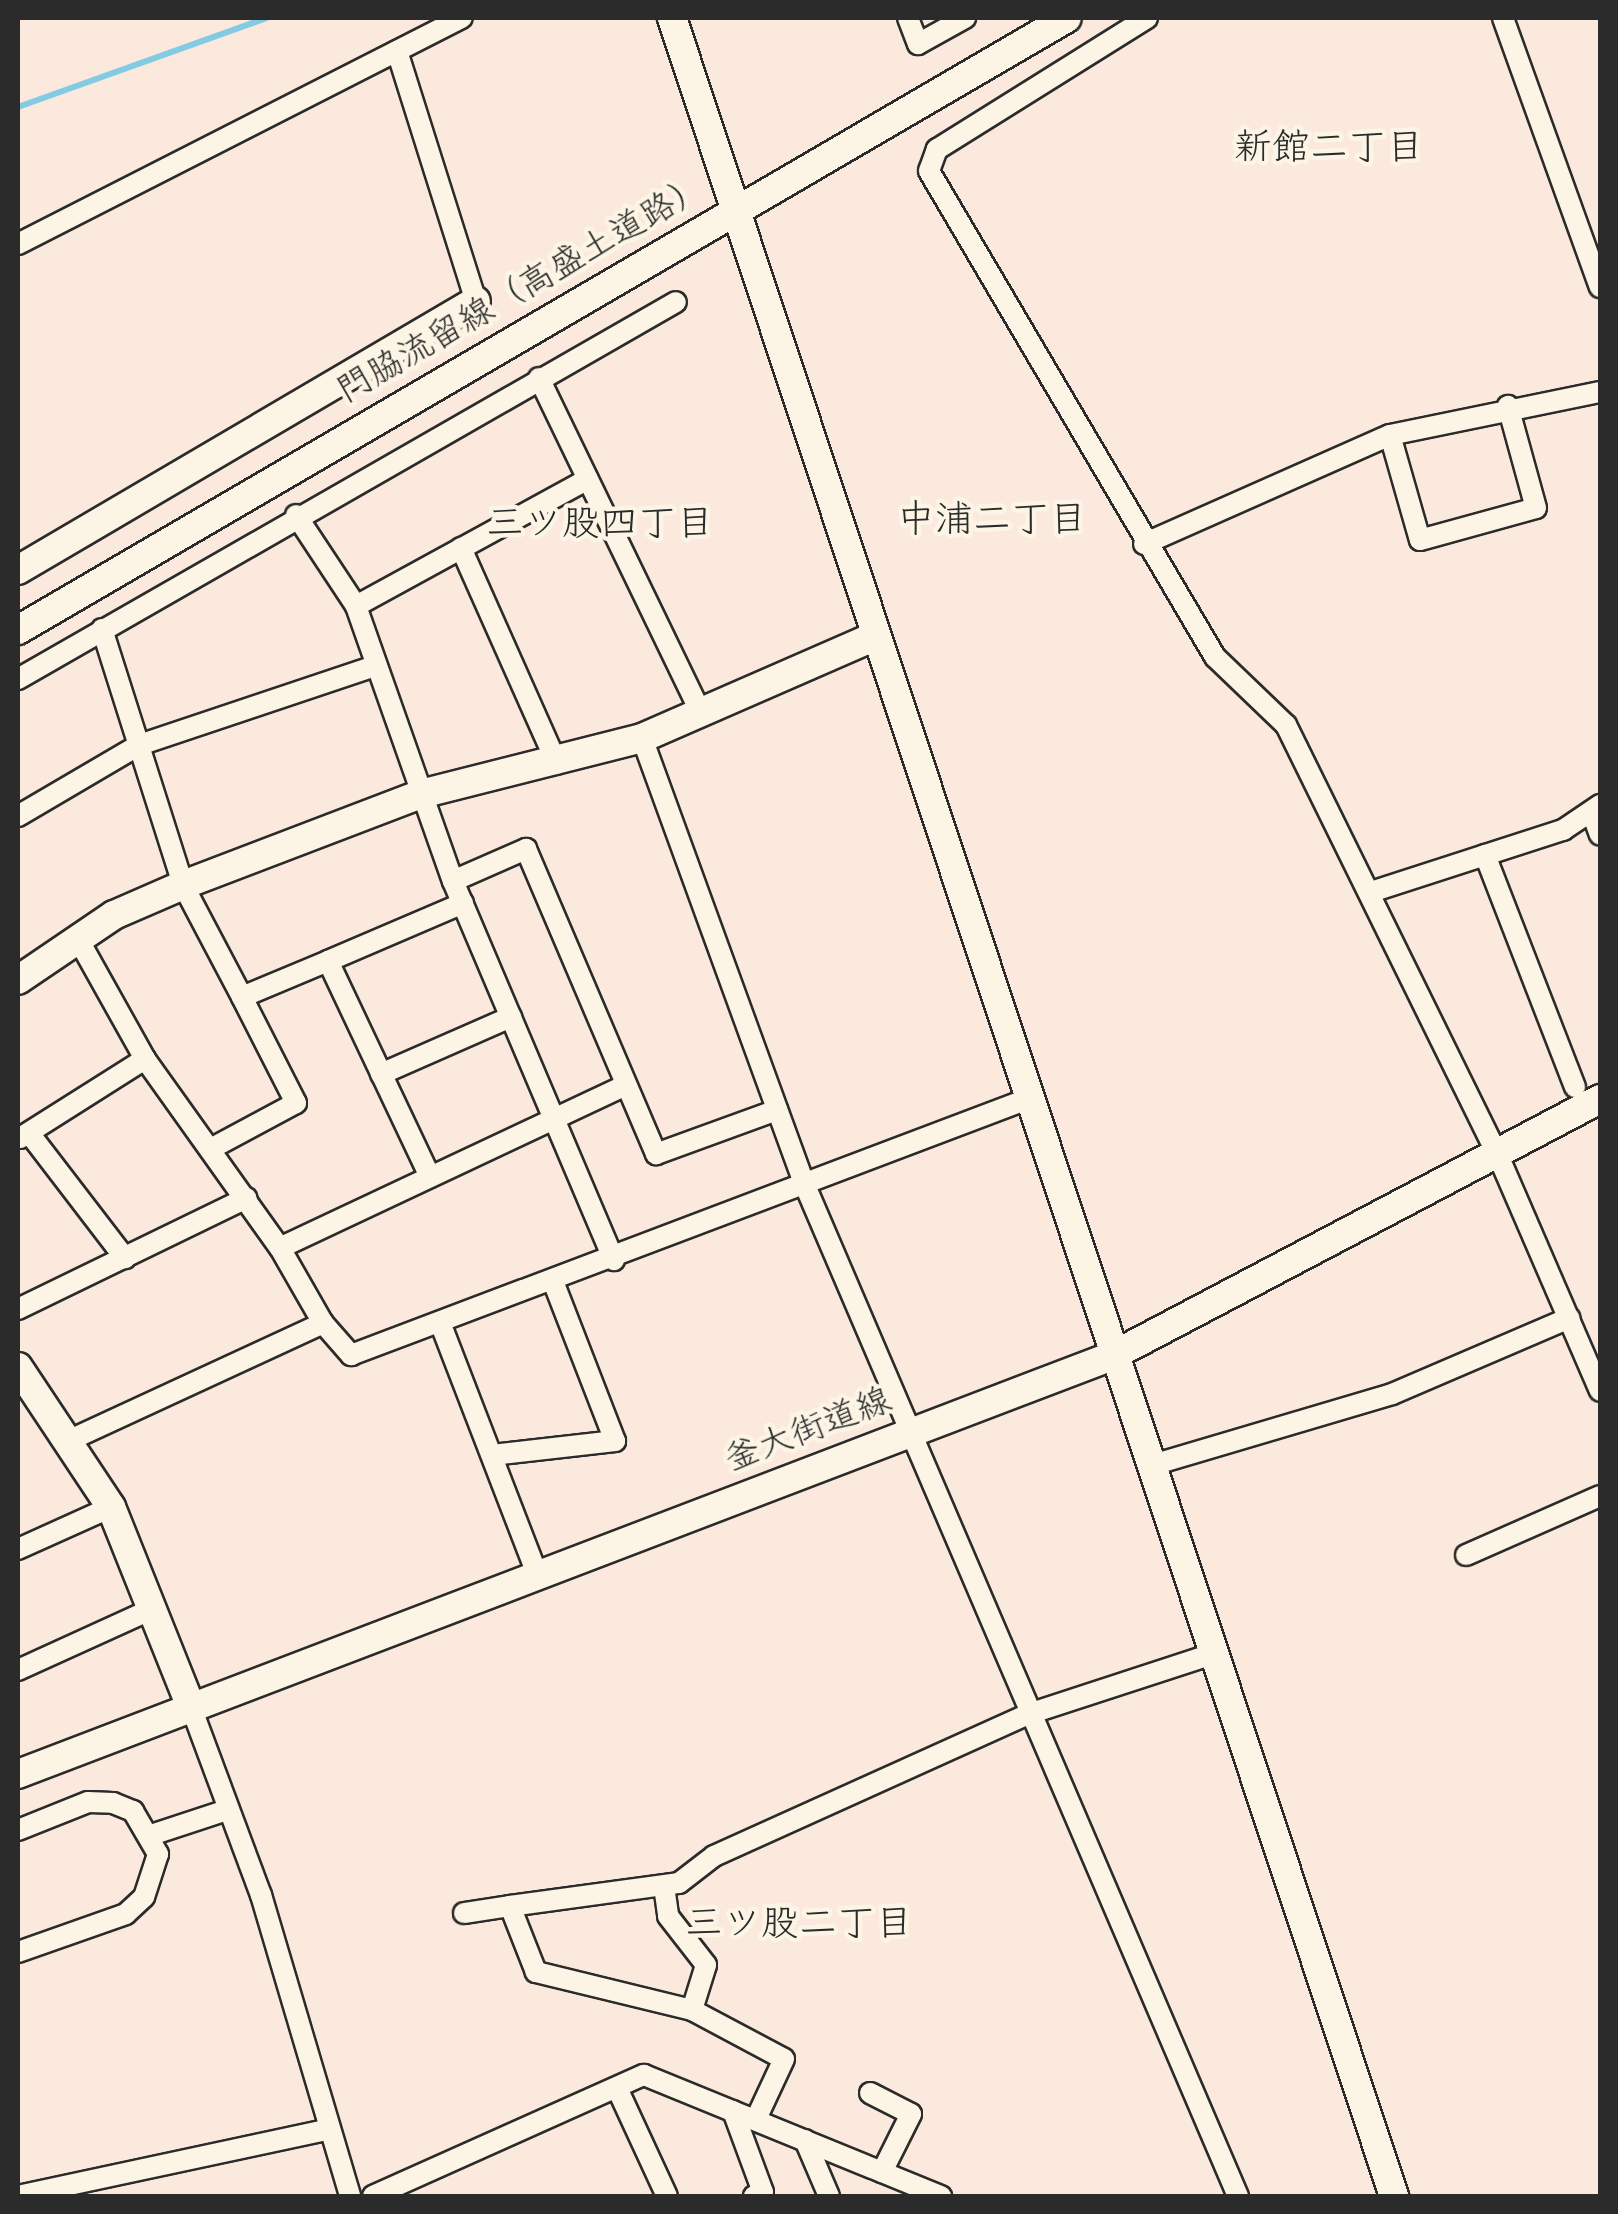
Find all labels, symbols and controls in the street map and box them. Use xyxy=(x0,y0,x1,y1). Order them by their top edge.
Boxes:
district label: 新館二丁目 xyxy=(1234,128,1424,174)
street label: 門脇流留線（高盛土道路） xyxy=(331,168,715,414)
district label: 中浦二丁目 xyxy=(897,500,1087,546)
district label: 三ツ股四丁目 xyxy=(486,504,714,550)
street label: 釜大街道線 xyxy=(720,1381,898,1483)
district label: 三ツ股二丁目 xyxy=(685,1904,913,1950)

